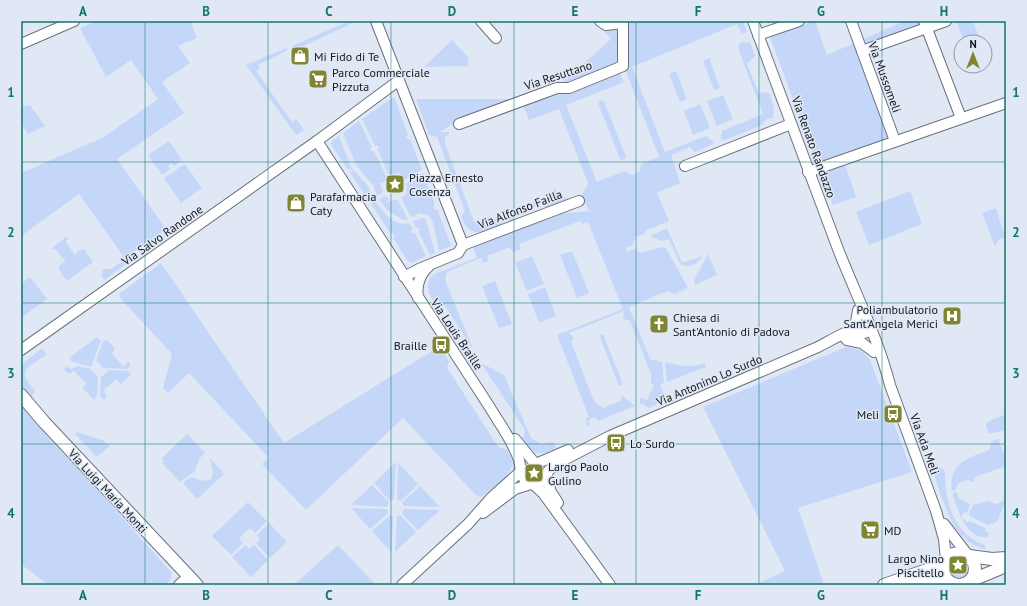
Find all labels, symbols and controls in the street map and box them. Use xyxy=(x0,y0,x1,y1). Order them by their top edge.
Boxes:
text: A xyxy=(79,3,87,20)
text: B xyxy=(202,3,210,20)
text: C xyxy=(325,3,333,20)
text: D xyxy=(448,3,456,20)
text: E xyxy=(572,3,579,20)
text: F xyxy=(695,3,702,20)
text: G xyxy=(817,3,825,20)
text: H xyxy=(940,3,948,20)
north arrow xyxy=(953,34,993,74)
text: N xyxy=(969,37,977,51)
street label: Via Mussomeli xyxy=(865,39,905,114)
shop icon: Mi Fido di Te xyxy=(289,45,311,67)
place label: Mi Fido di Te xyxy=(314,49,379,64)
street label: Via Resuttano xyxy=(521,57,594,93)
place label: Parco Commerciale Pizzuta xyxy=(332,65,430,94)
supermarket icon: Parco Commerciale Pizzuta xyxy=(307,68,329,90)
text: 1 xyxy=(7,84,15,101)
text: 1 xyxy=(1012,84,1020,101)
street label: Via Renato Randazzo xyxy=(788,93,839,200)
place label: Piazza Ernesto Cosenza xyxy=(409,170,483,199)
place icon: Piazza Ernesto Cosenza xyxy=(384,173,406,195)
street label: Via Alfonso Failla xyxy=(475,186,564,232)
place label: Parafarmacia Caty xyxy=(310,189,376,218)
shop icon: Parafarmacia Caty xyxy=(285,192,307,214)
street label: Via Salvo Randone xyxy=(118,201,205,269)
text: 2 xyxy=(7,224,15,241)
text: 2 xyxy=(1012,224,1020,241)
street label: Via Louis Braille xyxy=(427,295,486,372)
place label: Poliambulatorio Sant'Angela Merici xyxy=(844,302,938,331)
hospital icon: Poliambulatorio Sant'Angela Merici xyxy=(941,305,963,327)
place label: Chiesa di Sant'Antonio di Padova xyxy=(673,310,790,339)
church icon: Chiesa di Sant'Antonio di Padova xyxy=(648,313,670,335)
bus stop icon: Braille xyxy=(430,334,452,356)
place label: Braille xyxy=(394,338,427,353)
street label: Via Antonino Lo Surdo xyxy=(653,351,764,410)
text: 3 xyxy=(7,365,15,382)
text: 3 xyxy=(1012,365,1020,382)
bus stop icon: Meli xyxy=(882,403,904,425)
place label: Meli xyxy=(857,407,879,422)
street label: Via Ada Meli xyxy=(907,411,943,477)
bus stop icon: Lo Surdo xyxy=(605,432,627,454)
place label: Lo Surdo xyxy=(630,436,675,451)
street label: Via Luigi Maria Monti xyxy=(65,445,151,536)
place label: Largo Paolo Gulino xyxy=(548,459,609,488)
place icon: Largo Paolo Gulino xyxy=(523,462,545,484)
text: 4 xyxy=(7,505,15,522)
text: 4 xyxy=(1012,505,1020,522)
supermarket icon: MD xyxy=(859,519,881,541)
place label: MD xyxy=(884,523,901,538)
place label: Largo Nino Piscitello xyxy=(888,551,944,580)
place icon: Largo Nino Piscitello xyxy=(947,554,969,576)
text: A xyxy=(79,587,87,604)
text: B xyxy=(202,587,210,604)
text: C xyxy=(325,587,333,604)
text: D xyxy=(448,587,456,604)
text: E xyxy=(572,587,579,604)
text: F xyxy=(695,587,702,604)
text: G xyxy=(817,587,825,604)
text: H xyxy=(940,587,948,604)

